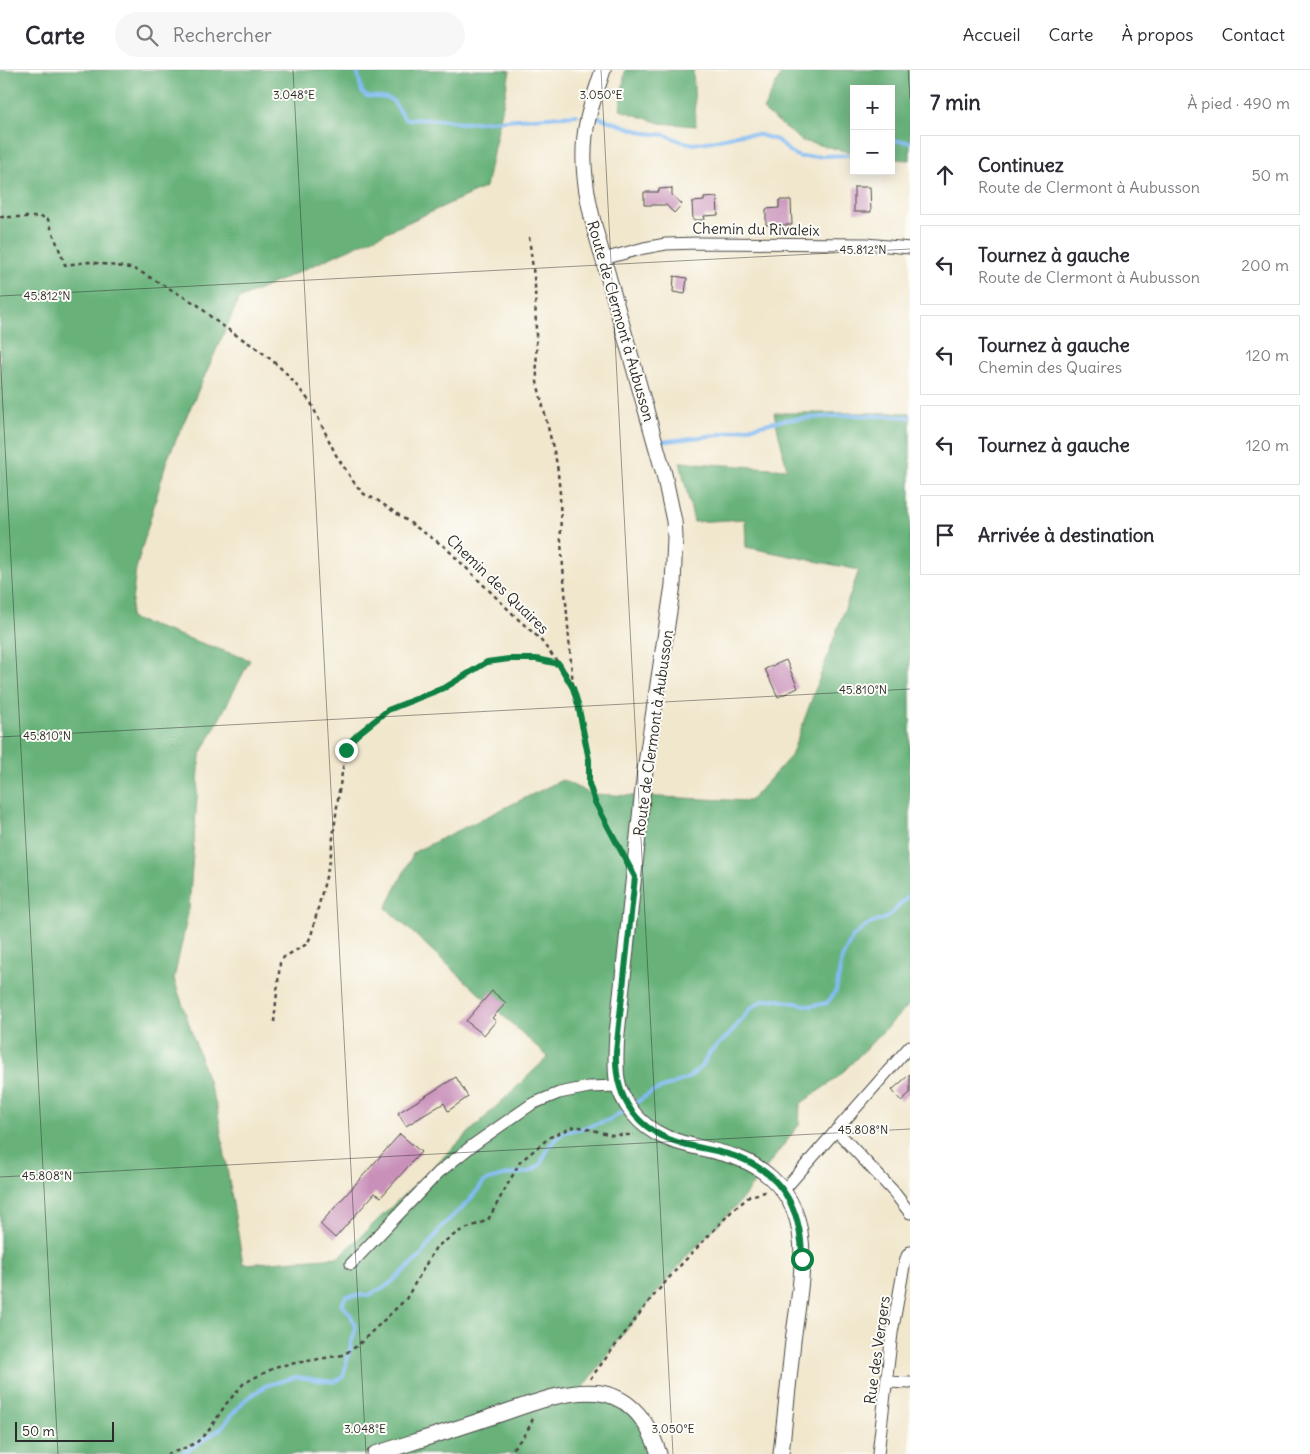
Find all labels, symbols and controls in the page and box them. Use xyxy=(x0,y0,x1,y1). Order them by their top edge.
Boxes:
search box xyxy=(115,12,465,57)
text: Carte xyxy=(25,20,85,50)
icon: search xyxy=(133,21,161,49)
text: Rechercher xyxy=(173,23,272,47)
text: Accueil xyxy=(963,23,1021,46)
text: Carte xyxy=(1049,23,1094,46)
text: À propos xyxy=(1122,23,1193,46)
text: Contact xyxy=(1221,23,1285,46)
map controls xyxy=(850,85,895,175)
button: + xyxy=(850,85,895,130)
text: 3.048°E xyxy=(273,87,315,102)
text: 3.050°E xyxy=(579,87,623,102)
text: 7 min xyxy=(930,89,981,116)
text: À pied · 490 m xyxy=(1187,93,1290,113)
button: − xyxy=(850,130,895,175)
text: Continuez xyxy=(978,153,1064,177)
icon: ahead xyxy=(931,161,959,189)
text: 50 m xyxy=(1251,165,1289,185)
text: Route de Clermont à Aubusson xyxy=(978,177,1200,197)
street label: Route de Clermont à Aubusson xyxy=(583,218,659,424)
street label: Chemin du Rivaleix xyxy=(692,218,820,240)
text: 45.812°N xyxy=(840,242,886,257)
text: Tournez à gauche xyxy=(978,243,1130,267)
icon: left xyxy=(931,251,959,279)
text: 200 m xyxy=(1241,255,1289,275)
text: Route de Clermont à Aubusson xyxy=(978,267,1200,287)
text: 45.812°N xyxy=(24,288,70,303)
text: Tournez à gauche xyxy=(978,333,1130,357)
icon: left xyxy=(931,341,959,369)
text: 120 m xyxy=(1246,345,1289,365)
text: Chemin des Quaires xyxy=(978,357,1122,377)
icon: left xyxy=(931,431,959,459)
text: Tournez à gauche xyxy=(978,433,1130,457)
text: 120 m xyxy=(1246,435,1289,455)
icon: arrive xyxy=(931,521,959,549)
text: Arrivée à destination xyxy=(978,523,1154,547)
street label: Chemin des Quaires xyxy=(443,530,553,638)
street label: Route de Clermont à Aubusson xyxy=(629,628,677,837)
text: 45.810°N xyxy=(839,682,887,697)
text: 45.810°N xyxy=(23,728,71,743)
route end xyxy=(335,739,358,762)
text: 45.808°N xyxy=(838,1122,888,1137)
text: 45.808°N xyxy=(22,1168,72,1183)
route start xyxy=(791,1248,814,1271)
street label: Rue des Vergers xyxy=(860,1294,894,1405)
scale bar xyxy=(15,1419,114,1442)
text: 3.048°E xyxy=(344,1421,386,1436)
text: 3.050°E xyxy=(651,1421,695,1436)
text: 50 m xyxy=(22,1422,55,1440)

